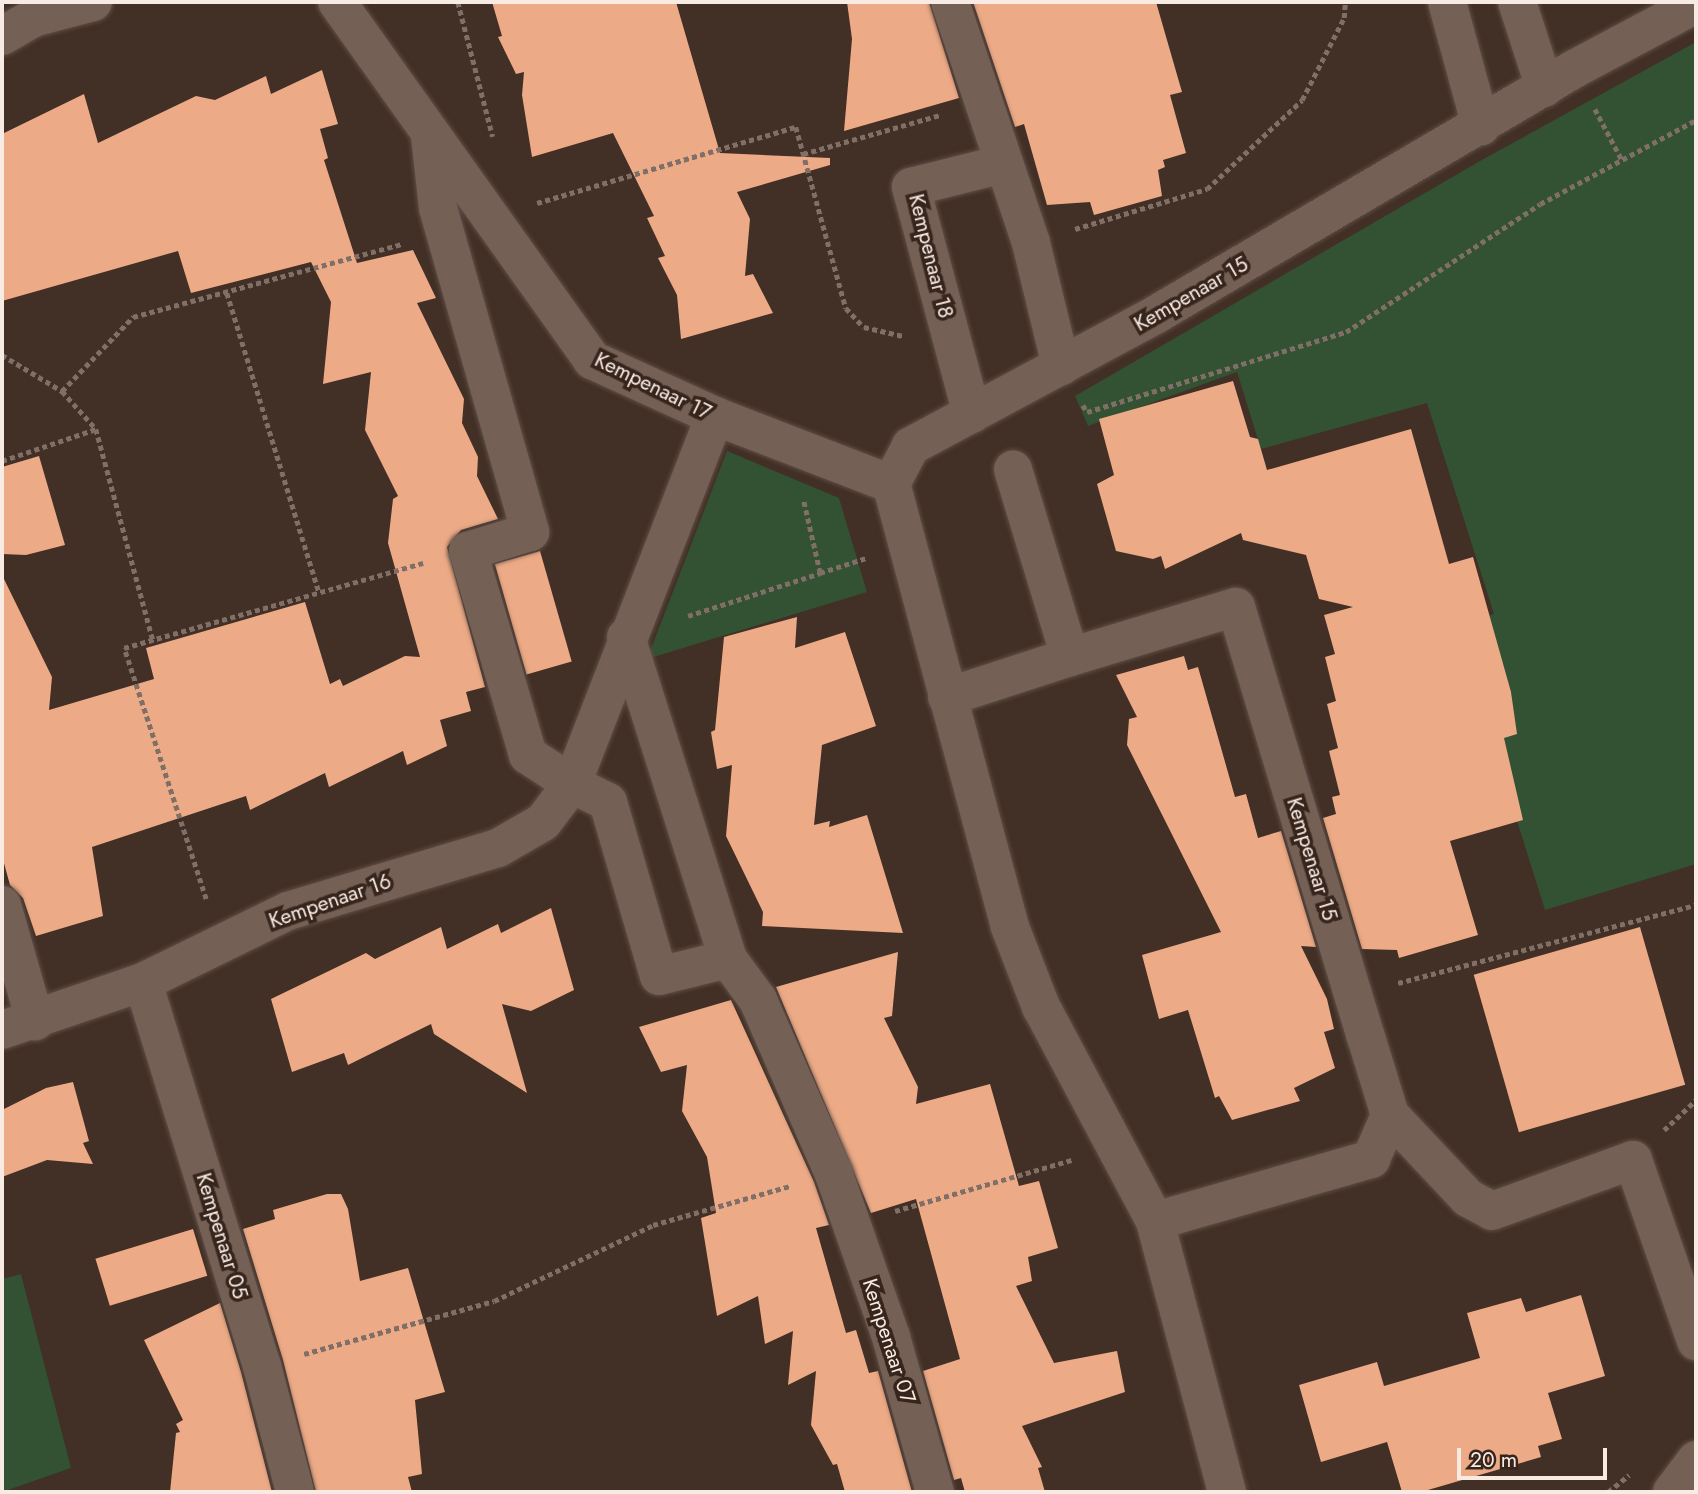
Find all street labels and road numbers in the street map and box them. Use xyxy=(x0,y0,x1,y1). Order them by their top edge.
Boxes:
street label: Kempenaar 18 xyxy=(903,191,959,321)
street label: Kempenaar 15 xyxy=(1130,251,1252,337)
street label: Kempenaar 17 xyxy=(591,347,715,425)
street label: Kempenaar 15 xyxy=(1281,794,1343,924)
street label: Kempenaar 16 xyxy=(266,868,394,934)
street label: Kempenaar 05 xyxy=(191,1170,253,1302)
street label: Kempenaar 07 xyxy=(857,1275,921,1407)

